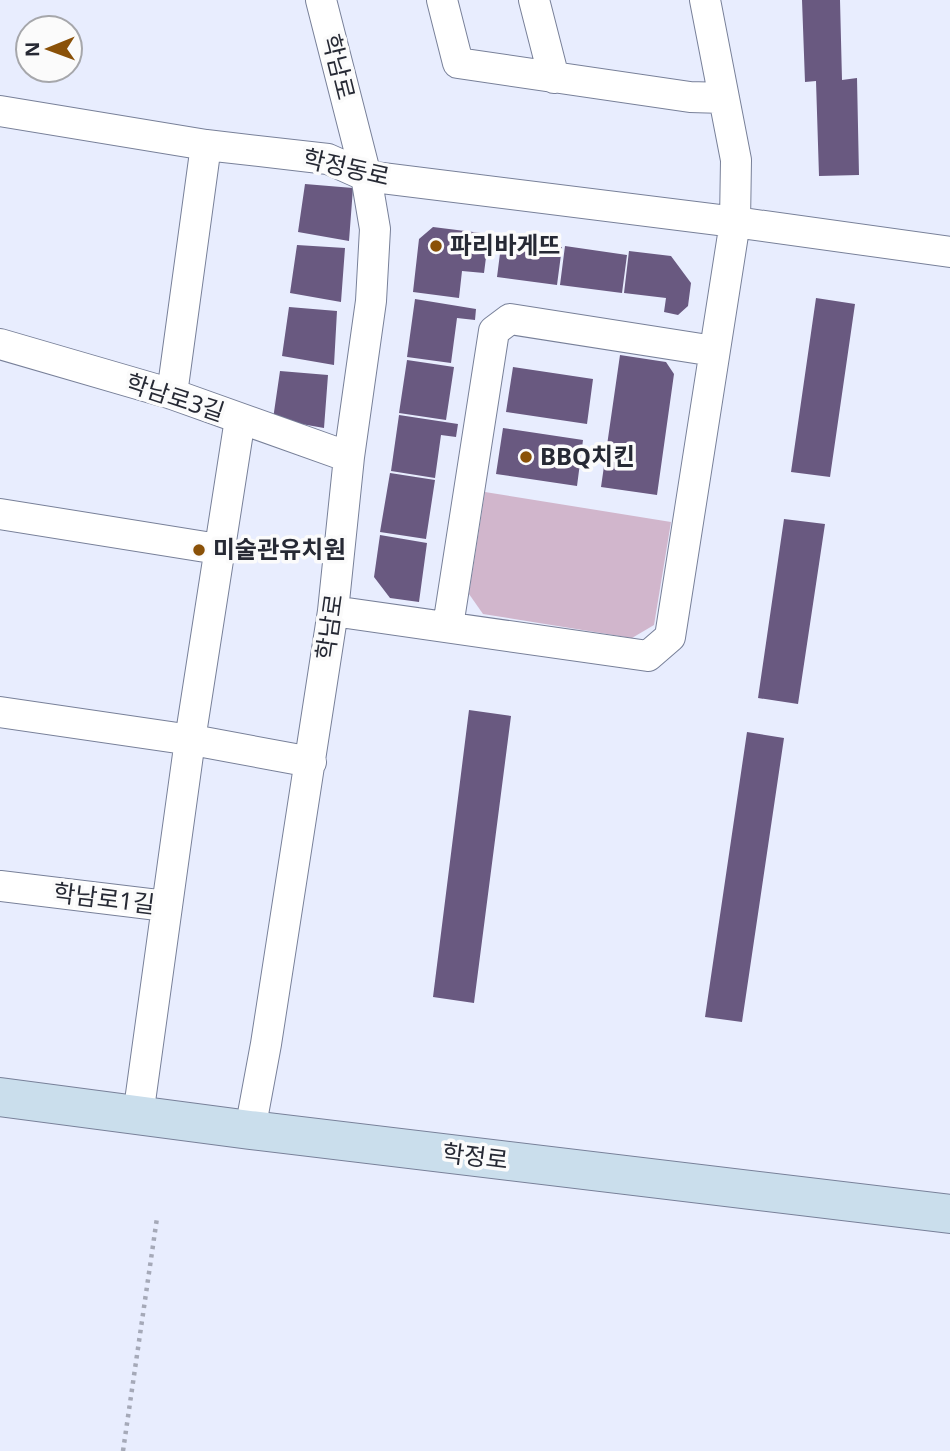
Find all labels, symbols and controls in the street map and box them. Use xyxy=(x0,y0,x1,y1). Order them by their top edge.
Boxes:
north arrow xyxy=(14,14,84,84)
street label: 학남로 xyxy=(315,31,363,103)
text: N xyxy=(19,41,45,57)
street label: 학정동로 xyxy=(300,141,393,193)
place label: 파리바게뜨 xyxy=(450,228,560,261)
marker: 파리바게뜨 xyxy=(428,238,444,254)
street label: 학남로3길 xyxy=(122,365,229,428)
place label: BBQ치킨 xyxy=(540,439,635,472)
marker: BBQ치킨 xyxy=(518,449,534,465)
place label: 미술관유치원 xyxy=(213,532,345,565)
marker: 미술관유치원 xyxy=(191,542,207,558)
street label: 학남로 xyxy=(308,592,349,662)
street label: 학남로1길 xyxy=(52,875,157,920)
street label: 학정로 xyxy=(440,1135,510,1176)

